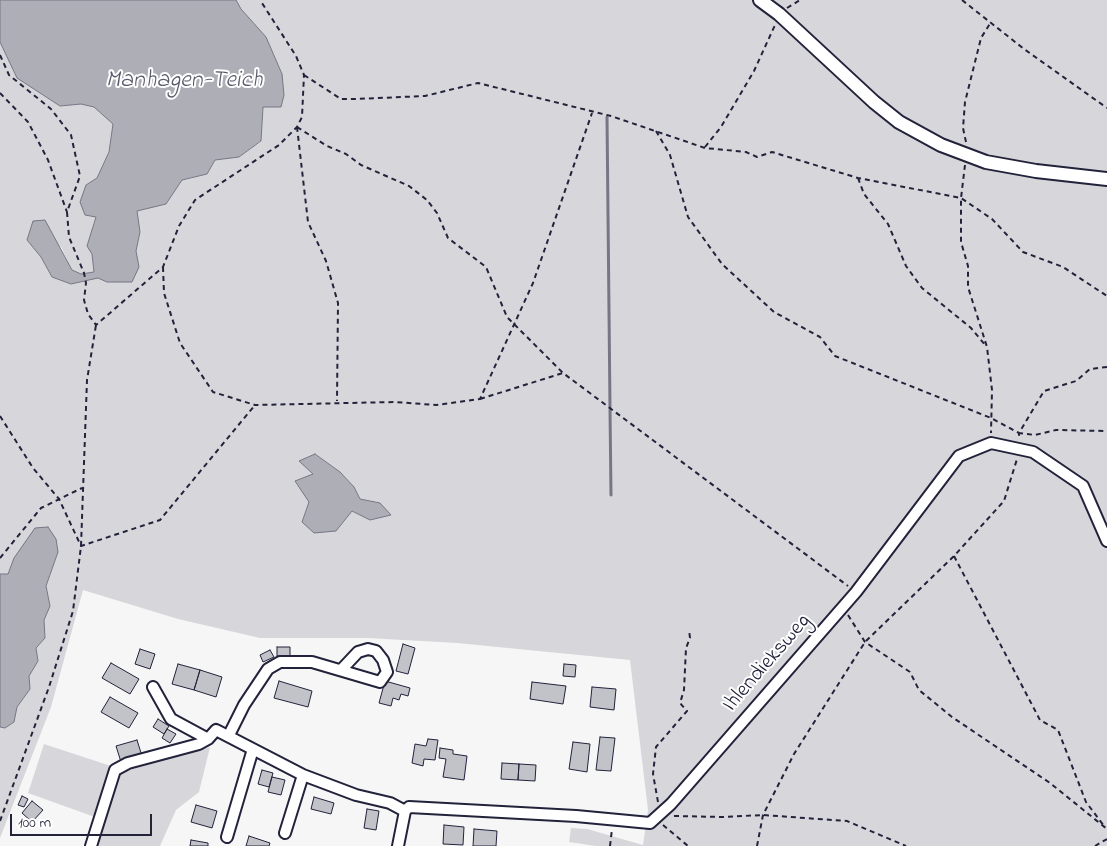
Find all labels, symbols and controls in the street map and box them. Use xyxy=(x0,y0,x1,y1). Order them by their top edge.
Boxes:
water label: Manhagen-Teich xyxy=(106,68,262,96)
street label: Ihlendieksweg xyxy=(718,610,818,718)
scale bar xyxy=(12,804,155,836)
text: 100 m xyxy=(18,812,51,834)

